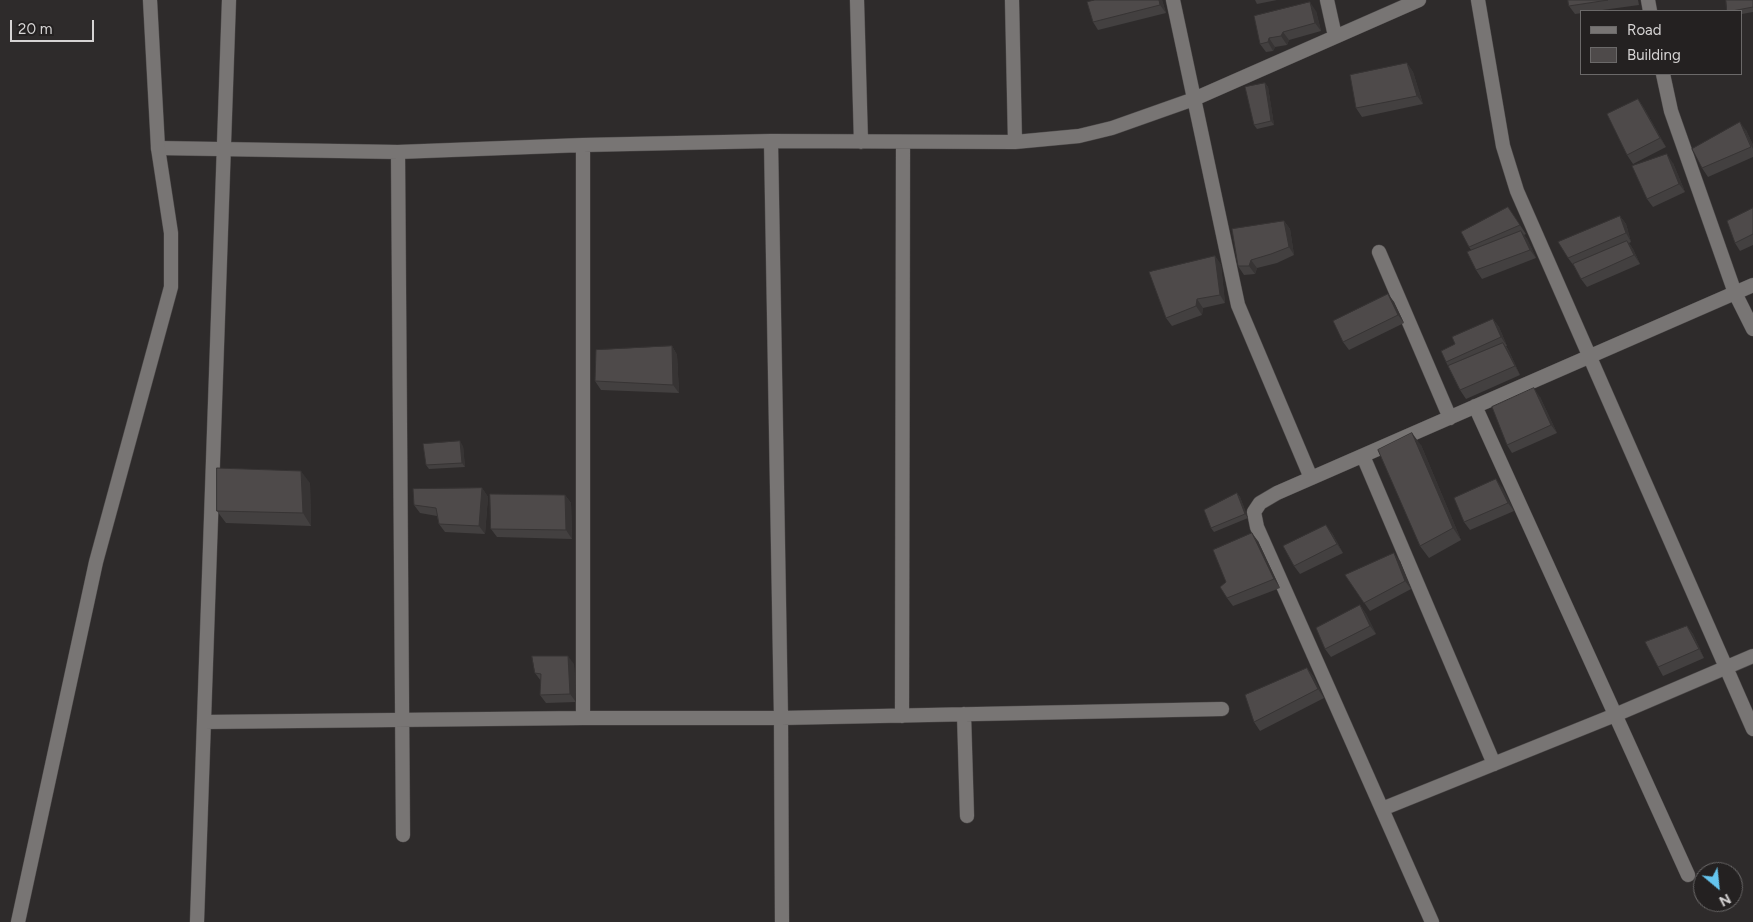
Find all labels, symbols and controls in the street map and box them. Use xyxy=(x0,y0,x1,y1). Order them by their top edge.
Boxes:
scale bar xyxy=(12,10,96,42)
legend xyxy=(1580,10,1743,75)
text: 20 m xyxy=(18,20,52,38)
text: Road xyxy=(1627,21,1662,39)
text: Building xyxy=(1627,46,1681,64)
north arrow xyxy=(1693,862,1743,912)
text: N xyxy=(1716,890,1734,910)

